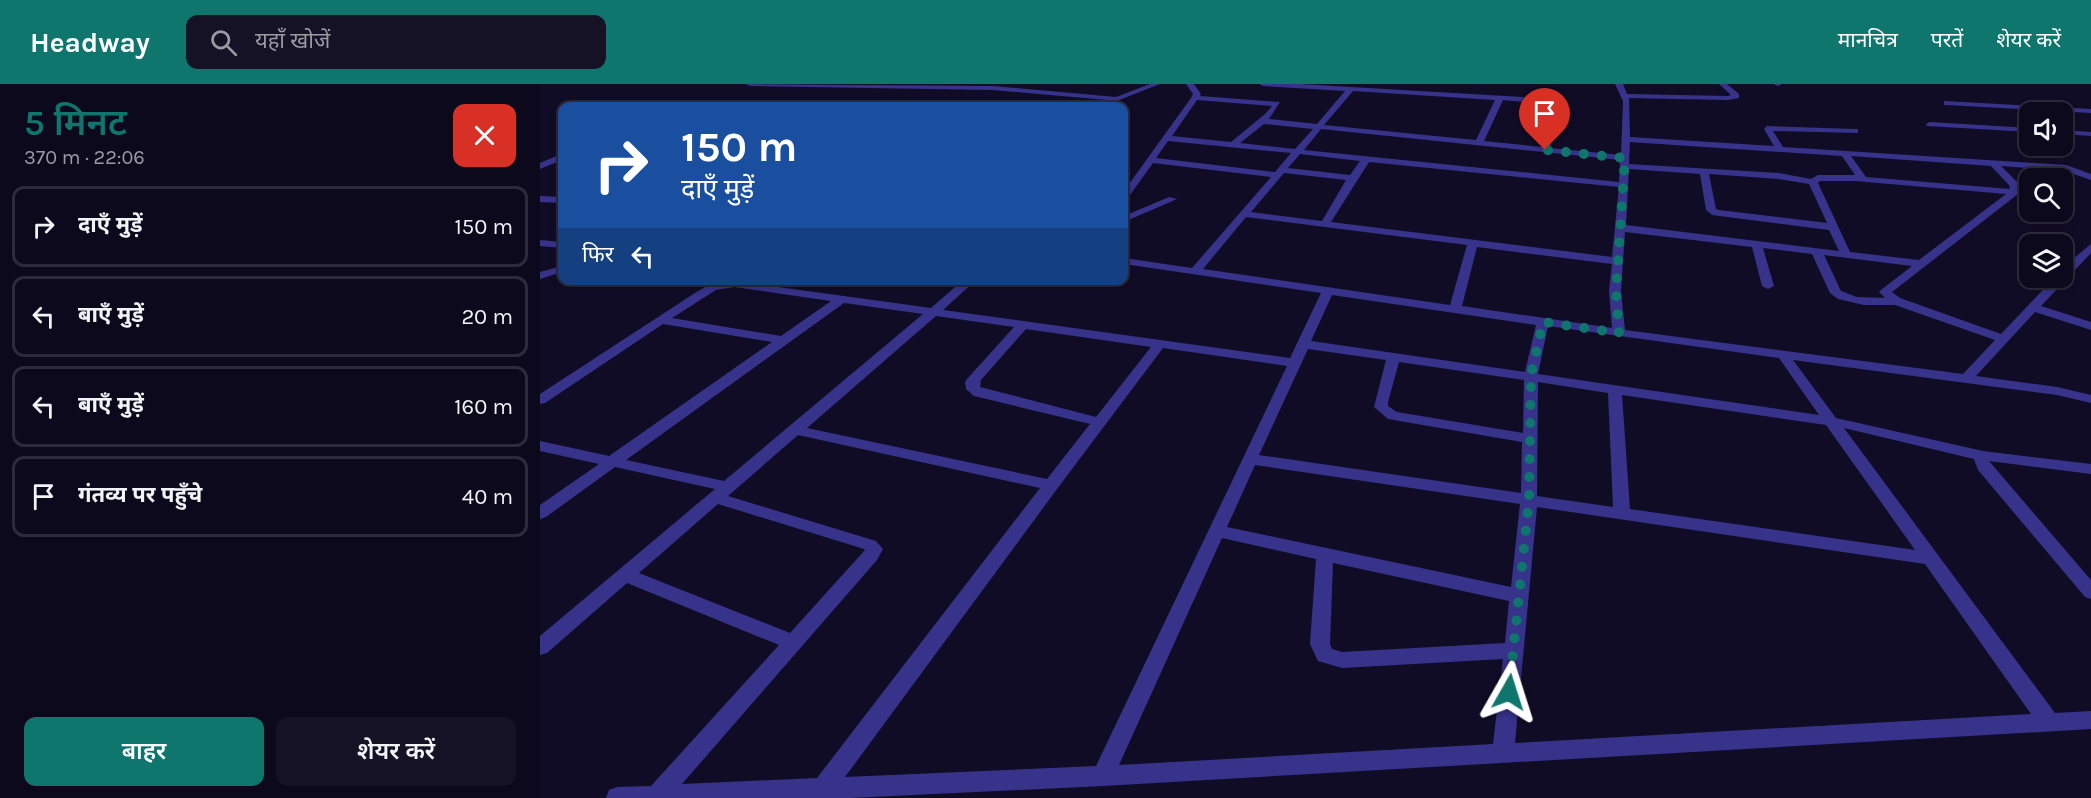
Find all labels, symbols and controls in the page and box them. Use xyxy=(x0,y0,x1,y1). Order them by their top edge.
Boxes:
search box xyxy=(186,15,606,69)
text: Headway xyxy=(30,26,150,59)
icon: search xyxy=(207,26,240,59)
text: यहाँ खोजें xyxy=(255,28,330,54)
text: मानचित्र xyxy=(1838,28,1898,52)
text: परतें xyxy=(1931,28,1963,52)
text: शेयर करें xyxy=(1996,28,2061,52)
pin xyxy=(1519,88,1570,150)
icon: arrive xyxy=(1528,97,1561,130)
text: 5 मिनट xyxy=(24,102,127,144)
map controls xyxy=(2019,102,2073,288)
button: sound xyxy=(2019,102,2073,156)
button: close xyxy=(453,104,516,167)
text: 150 m xyxy=(681,122,797,172)
icon: right xyxy=(582,126,660,204)
text: 370 m · 22:06 xyxy=(24,146,145,169)
button: search xyxy=(2019,168,2073,222)
text: दाएँ मुड़ें xyxy=(681,173,754,205)
icon: right xyxy=(27,210,60,243)
text: दाएँ मुड़ें xyxy=(78,212,143,238)
text: 150 m xyxy=(454,214,513,240)
button: layers xyxy=(2019,234,2073,288)
icon: left xyxy=(626,240,659,273)
text: फिर xyxy=(582,242,614,268)
icon: left xyxy=(27,300,60,333)
text: बाएँ मुड़ें xyxy=(78,302,144,328)
text: 20 m xyxy=(461,304,513,330)
icon: left xyxy=(27,390,60,423)
text: बाएँ मुड़ें xyxy=(78,392,144,418)
text: 160 m xyxy=(454,394,513,420)
icon: arrive xyxy=(27,480,60,513)
text: गंतव्य पर पहुँचे xyxy=(78,482,202,508)
text: 40 m xyxy=(462,484,513,510)
position arrow xyxy=(1477,660,1541,724)
button: बाहर xyxy=(24,717,264,786)
button: शेयर करें xyxy=(276,717,516,786)

